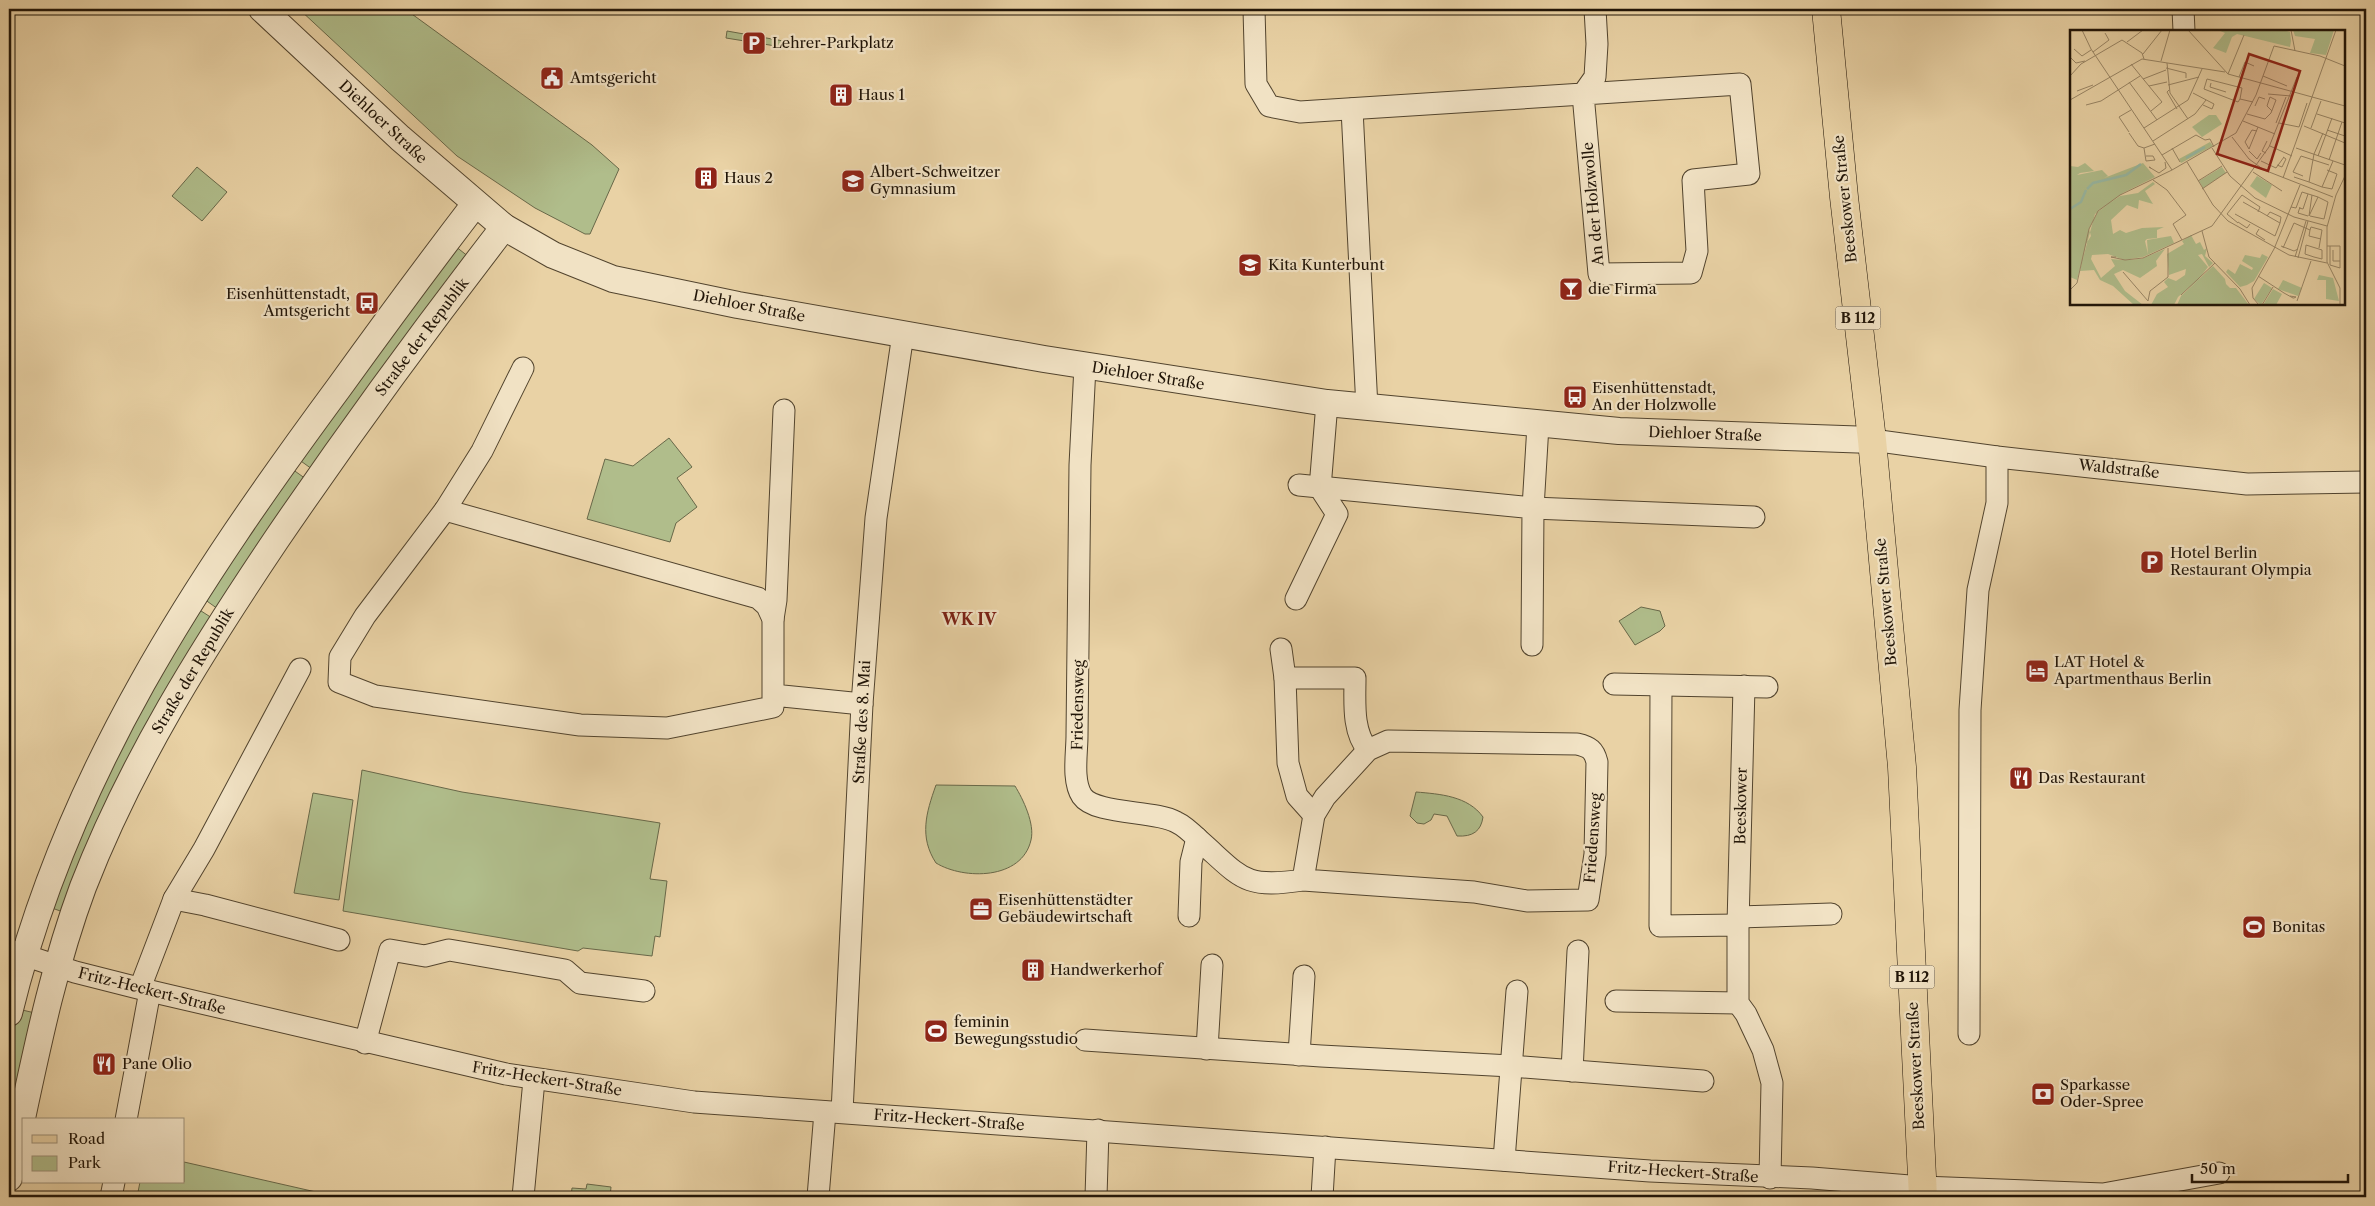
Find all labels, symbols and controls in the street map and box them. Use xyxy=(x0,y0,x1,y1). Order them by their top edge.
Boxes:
parking icon: Lehrer-Parkplatz xyxy=(741,30,767,56)
inset map xyxy=(2070,30,2345,305)
place label: Lehrer-Parkplatz xyxy=(772,33,894,52)
public building icon: Amtsgericht xyxy=(539,65,565,91)
place label: Amtsgericht xyxy=(569,68,657,87)
street label: Diehloer Straße xyxy=(335,76,431,167)
building icon: Haus 1 xyxy=(828,82,854,108)
place label: Haus 1 xyxy=(858,85,905,104)
street label: Beeskower Straße xyxy=(1828,134,1861,264)
street label: An der Holzwolle xyxy=(1578,141,1607,268)
place label: Albert-Schweitzer Gymnasium xyxy=(869,162,1001,198)
building icon: Haus 2 xyxy=(693,165,719,191)
place label: Haus 2 xyxy=(724,168,773,187)
school or university icon: Albert-Schweitzer Gymnasium xyxy=(840,168,866,194)
school or university icon: Kita Kunterbunt xyxy=(1237,252,1263,278)
place label: Kita Kunterbunt xyxy=(1268,255,1385,274)
street label: Straße der Republik xyxy=(371,273,473,400)
bar icon: die Firma xyxy=(1558,276,1584,302)
place label: die Firma xyxy=(1588,279,1657,298)
place label: Eisenhüttenstadt, Amtsgericht xyxy=(226,284,351,320)
street label: Diehloer Straße xyxy=(691,285,807,326)
bus stop icon: Eisenhüttenstadt, Amtsgericht xyxy=(354,290,380,316)
road number: B 112 xyxy=(1836,306,1880,330)
street label: Diehloer Straße xyxy=(1090,357,1206,394)
place label: Eisenhüttenstadt, An der Holzwolle xyxy=(1591,378,1716,414)
bus stop icon: Eisenhüttenstadt, An der Holzwolle xyxy=(1562,384,1588,410)
street label: Diehloer Straße xyxy=(1648,422,1762,445)
street label: Waldstraße xyxy=(2077,455,2160,482)
street label: Beeskower Straße xyxy=(1870,537,1901,667)
place label: Hotel Berlin Restaurant Olympia xyxy=(2170,543,2312,579)
parking icon: Hotel Berlin Restaurant Olympia xyxy=(2139,549,2165,575)
street label: Straße der Republik xyxy=(148,603,238,737)
district label: WK IV xyxy=(941,609,997,629)
place label: LAT Hotel & Apartmenthaus Berlin xyxy=(2053,652,2212,688)
hotel icon: LAT Hotel & Apartmenthaus Berlin xyxy=(2024,658,2050,684)
street label: Straße des 8. Mai xyxy=(849,659,874,784)
street label: Friedensweg xyxy=(1067,659,1088,750)
restaurant icon: Das Restaurant xyxy=(2008,765,2034,791)
street label: Beeskower xyxy=(1730,766,1751,845)
place label: Das Restaurant xyxy=(2038,768,2146,787)
street label: Friedensweg xyxy=(1580,792,1605,884)
place label: Eisenhüttenstädter Gebäudewirtschaft xyxy=(998,890,1134,926)
office icon: Eisenhüttenstädter Gebäudewirtschaft xyxy=(968,896,994,922)
sports icon: Bonitas xyxy=(2241,914,2267,940)
place label: Bonitas xyxy=(2272,917,2325,936)
building icon: Handwerkerhof xyxy=(1020,957,1046,983)
place label: Handwerkerhof xyxy=(1050,960,1164,979)
street label: Fritz-Heckert-Straße xyxy=(76,963,228,1018)
road number: B 112 xyxy=(1890,966,1934,989)
street label: Beeskower Straße xyxy=(1903,1001,1928,1131)
place label: feminin Bewegungsstudio xyxy=(954,1012,1078,1048)
sports icon: feminin Bewegungsstudio xyxy=(923,1018,949,1044)
restaurant icon: Pane Olio xyxy=(91,1051,117,1077)
place label: Pane Olio xyxy=(122,1054,192,1073)
street label: Fritz-Heckert-Straße xyxy=(471,1057,623,1100)
place label: Sparkasse Oder-Spree xyxy=(2060,1075,2144,1111)
bank icon: Sparkasse Oder-Spree xyxy=(2030,1081,2056,1107)
street label: Fritz-Heckert-Straße xyxy=(873,1105,1025,1134)
legend xyxy=(22,1118,185,1184)
text: Road xyxy=(68,1129,105,1148)
scale bar xyxy=(2192,1151,2349,1183)
text: Park xyxy=(68,1153,102,1172)
street label: Fritz-Heckert-Straße xyxy=(1607,1157,1759,1186)
text: 50 m xyxy=(2200,1159,2236,1178)

